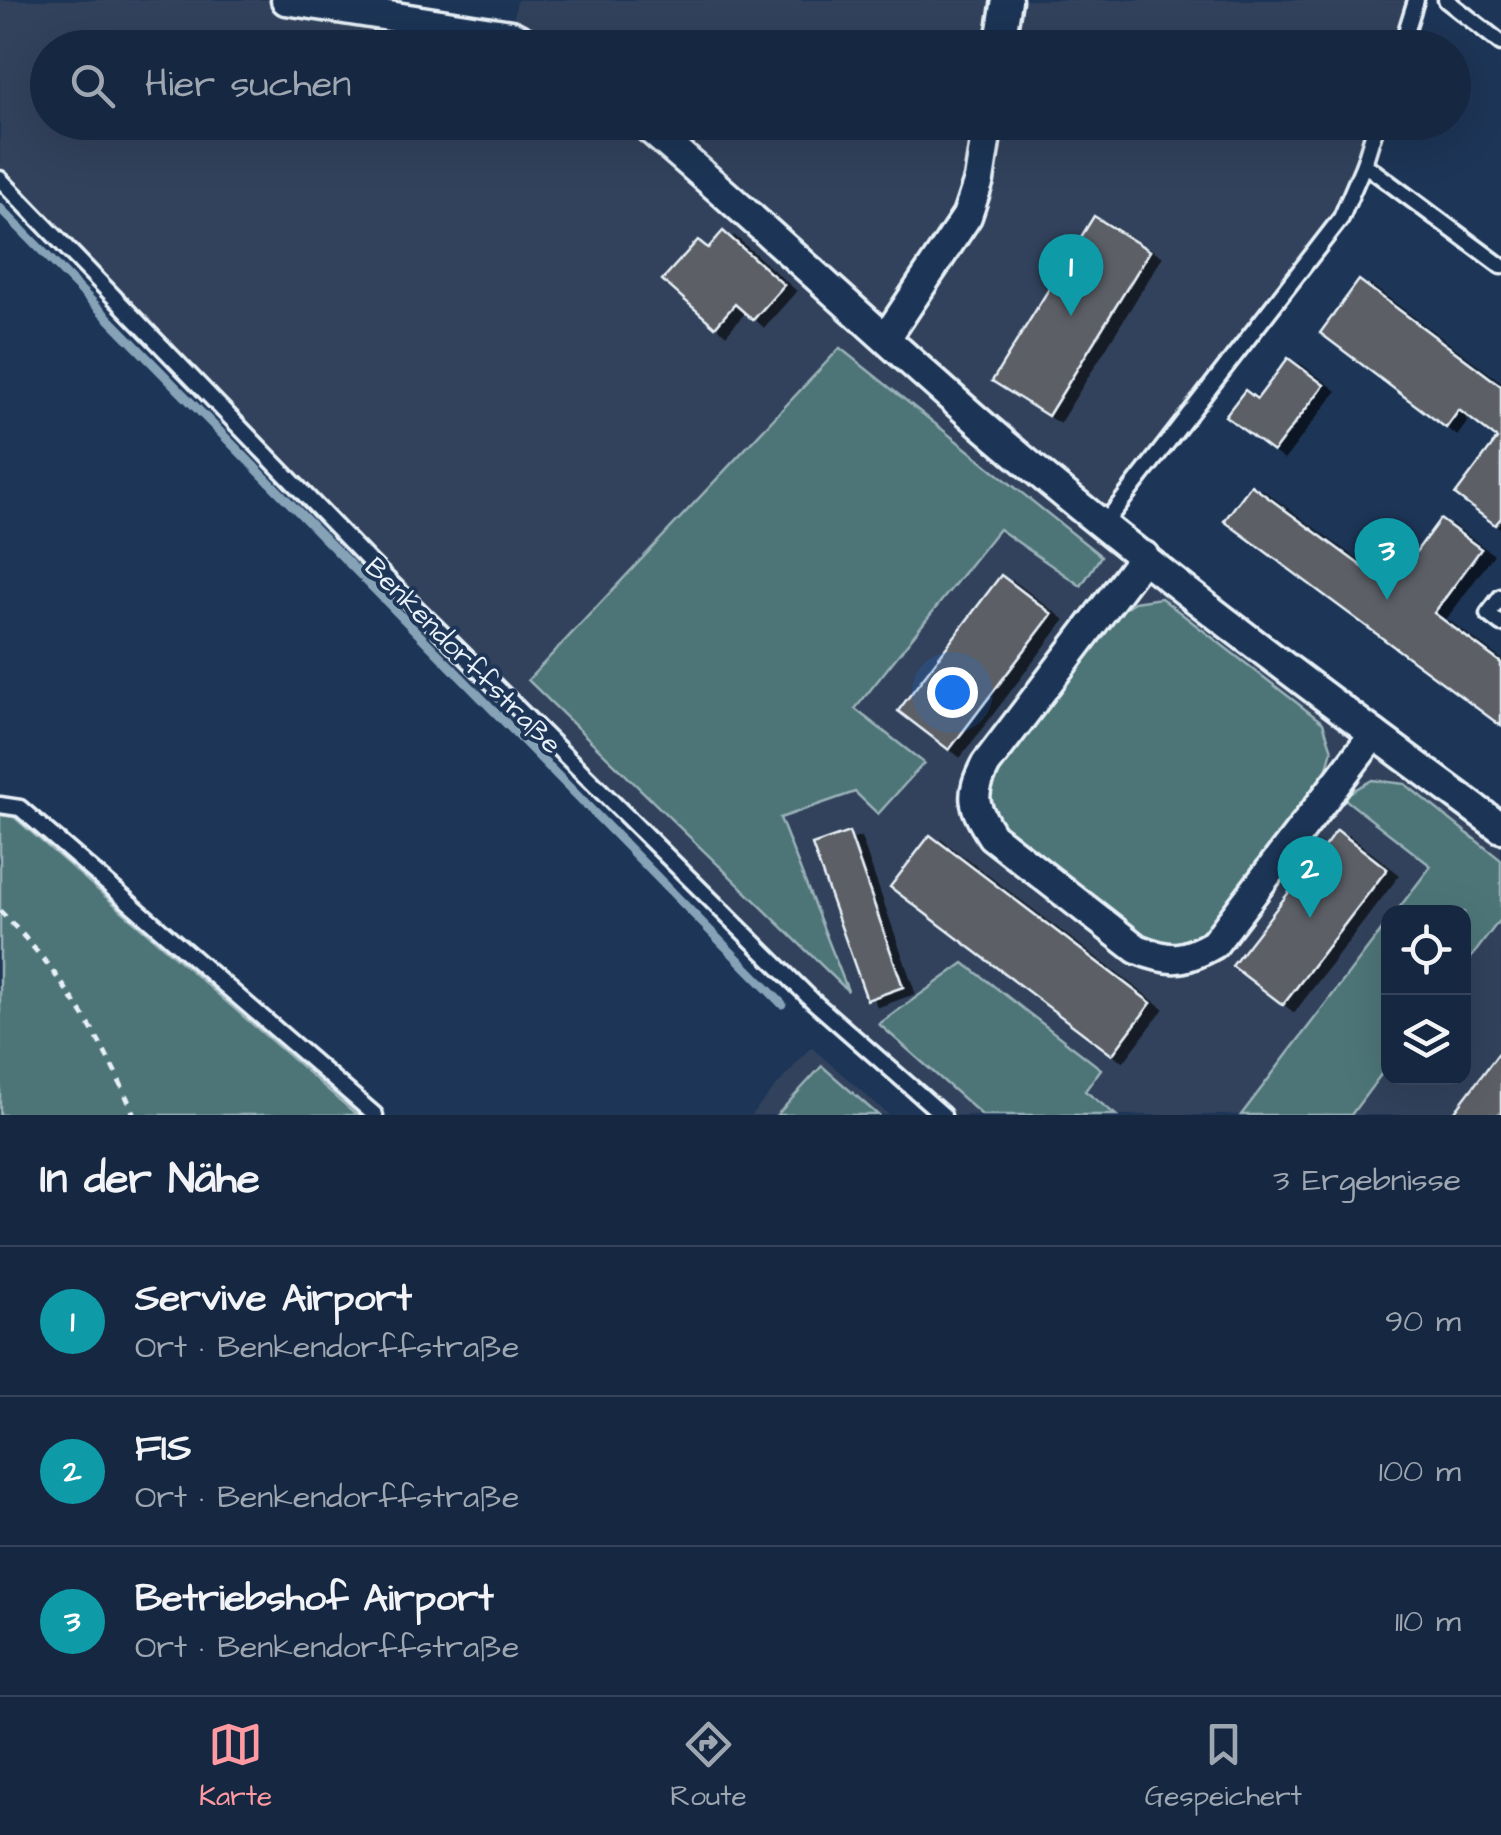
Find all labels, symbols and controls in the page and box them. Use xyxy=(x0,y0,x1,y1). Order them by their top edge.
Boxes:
search box xyxy=(30,30,1471,140)
icon: search xyxy=(65,58,120,113)
text: Hier suchen xyxy=(145,59,351,111)
pin: 1 xyxy=(1038,234,1104,316)
pin: 3 xyxy=(1354,518,1420,600)
street label: Benkendorffstraße xyxy=(356,549,570,763)
your location xyxy=(927,667,978,718)
pin: 2 xyxy=(1278,836,1342,918)
map controls xyxy=(1381,905,1471,1085)
button: locate xyxy=(1381,905,1471,995)
button: layers xyxy=(1381,995,1471,1085)
text: In der Nähe xyxy=(40,1151,260,1209)
text: 3 Ergebnisse xyxy=(1273,1158,1461,1203)
text: Servive Airport xyxy=(135,1273,412,1325)
text: 1 xyxy=(70,1299,75,1344)
text: 90 m xyxy=(1385,1299,1461,1344)
text: Ort · Benkendorffstraße xyxy=(135,1325,519,1370)
text: FIS xyxy=(135,1423,191,1475)
text: 2 xyxy=(63,1449,82,1494)
text: 100 m xyxy=(1379,1449,1461,1494)
text: Ort · Benkendorffstraße xyxy=(135,1475,519,1520)
text: Betriebshof Airport xyxy=(135,1573,494,1625)
text: 3 xyxy=(64,1599,81,1644)
text: 110 m xyxy=(1395,1599,1461,1644)
text: Ort · Benkendorffstraße xyxy=(135,1625,519,1670)
tab: Karte xyxy=(199,1717,272,1816)
tab: Route xyxy=(670,1717,747,1816)
tab: Gespeichert xyxy=(1145,1717,1302,1816)

